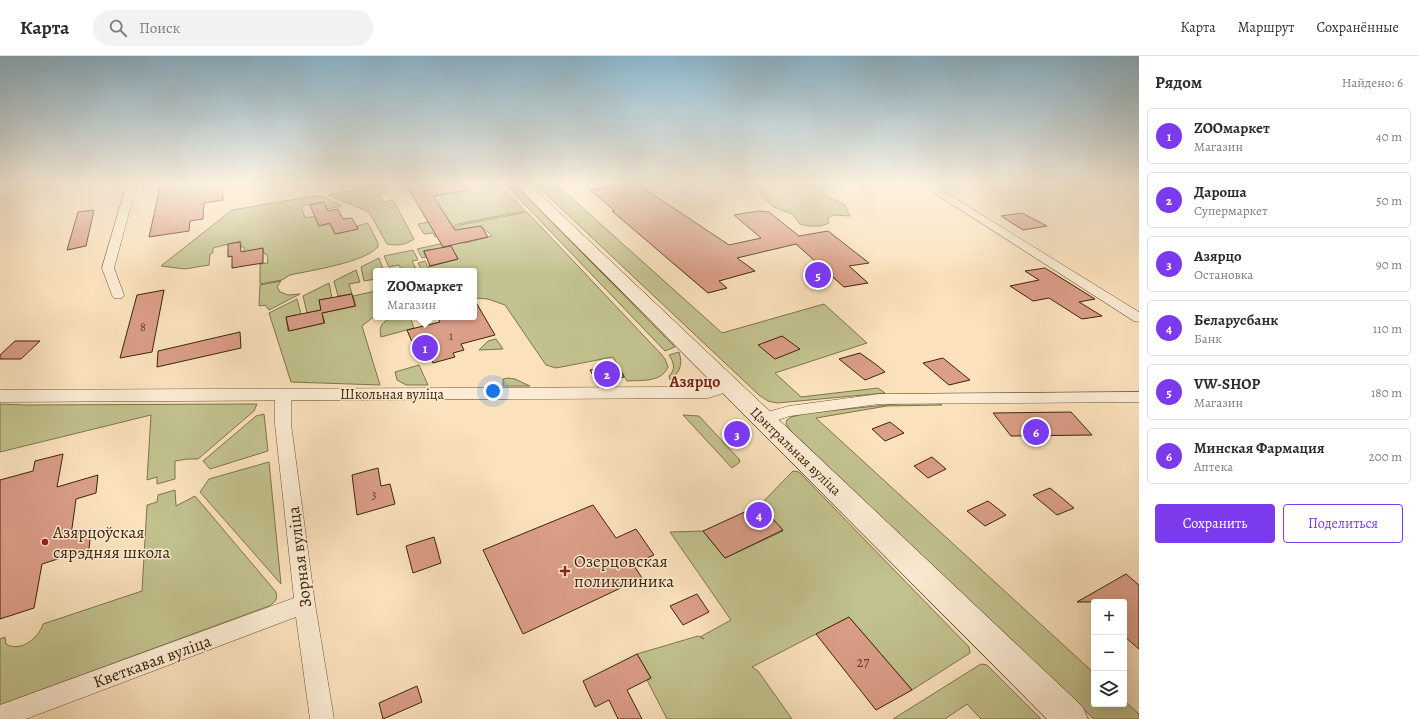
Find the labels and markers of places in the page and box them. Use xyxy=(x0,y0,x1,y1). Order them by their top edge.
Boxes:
pin: 5 xyxy=(805,260,831,290)
pin: 1 xyxy=(412,333,438,363)
pin: 2 xyxy=(594,359,620,389)
pin: 6 xyxy=(1023,417,1049,447)
pin: 3 xyxy=(724,419,750,449)
pin: 4 xyxy=(746,500,772,530)
place label: Азярцоўская сярэдняя школа xyxy=(52,521,170,564)
marker: Азярцоўская сярэдняя школа xyxy=(40,537,50,547)
place label: Озерцовская поликлиника xyxy=(574,550,674,593)
marker: Озерцовская поликлиника xyxy=(559,565,571,577)

